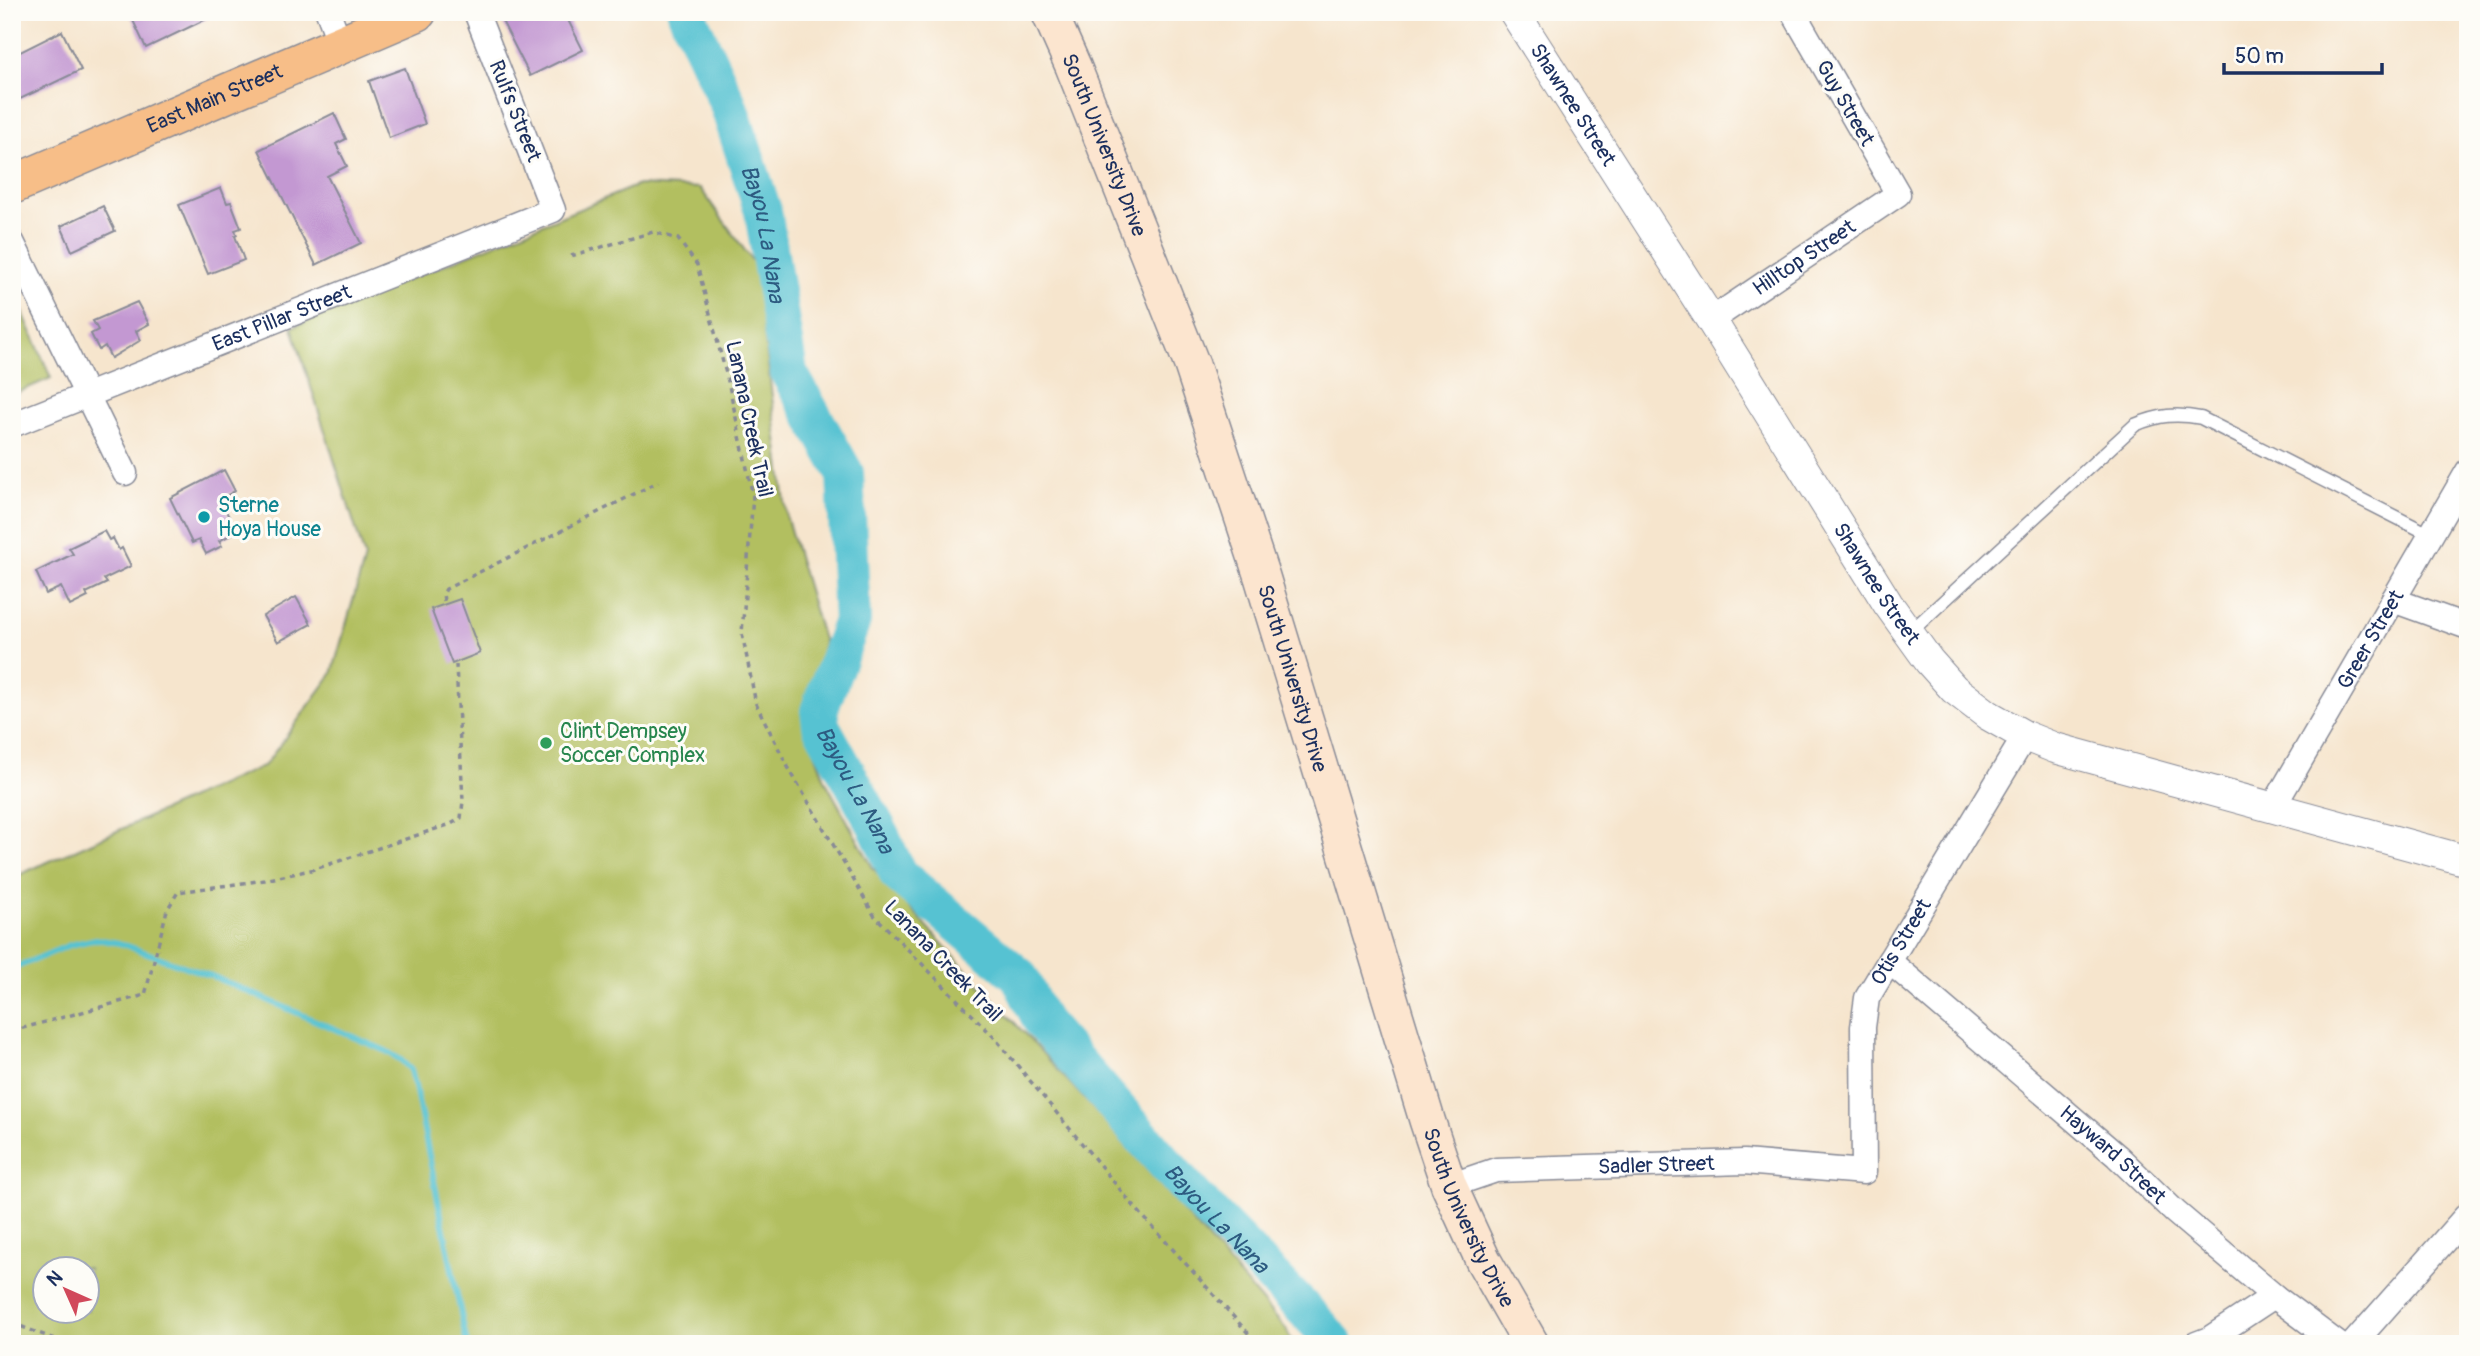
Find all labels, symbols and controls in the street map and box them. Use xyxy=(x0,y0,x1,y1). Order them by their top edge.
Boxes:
scale bar xyxy=(2224,32,2382,76)
street label: Shawnee Street xyxy=(1524,38,1623,171)
text: 50 m xyxy=(2235,43,2284,70)
street label: South University Drive xyxy=(1056,49,1153,241)
street label: Guy Street xyxy=(1810,55,1881,151)
street label: Rulfs Street xyxy=(482,56,548,166)
street label: East Main Street xyxy=(142,57,287,139)
water label: Bayou La Nana xyxy=(734,161,792,306)
street label: Hilltop Street xyxy=(1747,213,1861,302)
street label: East Pillar Street xyxy=(208,278,355,358)
street label: Lanana Creek Trail xyxy=(719,338,779,500)
place label: Sterne Hoya House xyxy=(218,492,321,543)
marker: Sterne Hoya House xyxy=(196,509,212,525)
street label: Shawnee Street xyxy=(1827,518,1927,650)
street label: South University Drive xyxy=(1252,581,1334,776)
street label: Greer Street xyxy=(2331,584,2410,694)
place label: Clint Dempsey Soccer Complex xyxy=(560,718,705,769)
water label: Bayou La Nana xyxy=(809,721,902,859)
marker: Clint Dempsey Soccer Complex xyxy=(538,735,554,751)
street label: Otis Street xyxy=(1864,893,1938,990)
street label: Lanana Creek Trail xyxy=(878,894,1008,1028)
street label: Hayward Street xyxy=(2054,1099,2172,1210)
street label: South University Drive xyxy=(1417,1124,1521,1313)
street label: Sadler Street xyxy=(1598,1149,1716,1180)
water label: Bayou La Nana xyxy=(1158,1158,1276,1280)
north arrow xyxy=(32,1254,102,1324)
text: N xyxy=(42,1266,68,1292)

